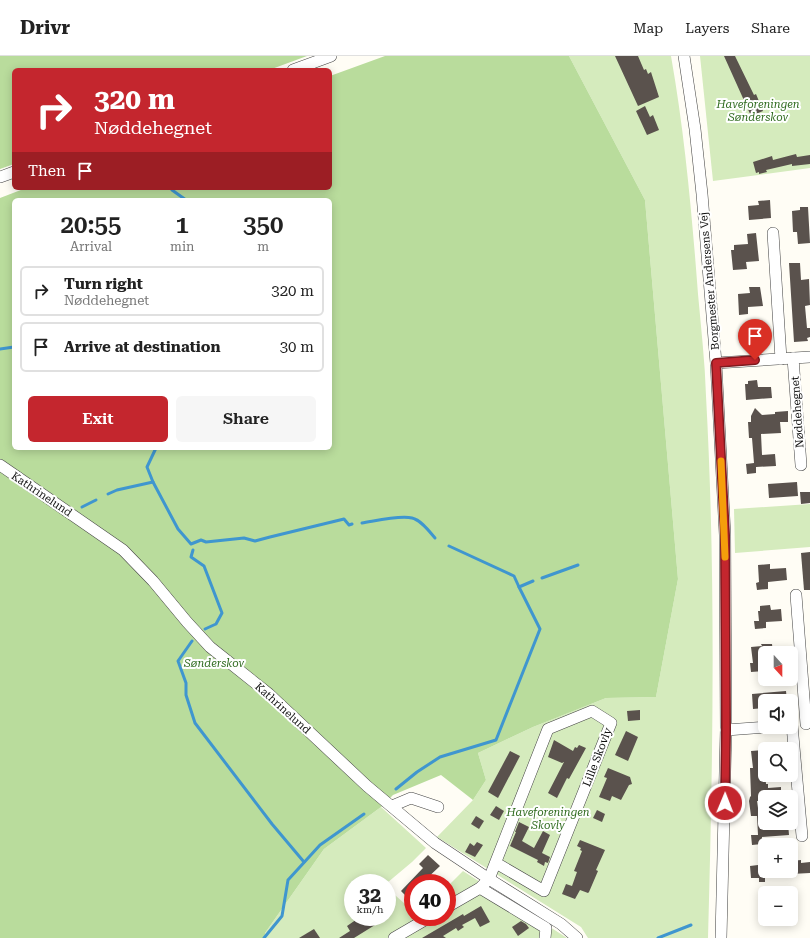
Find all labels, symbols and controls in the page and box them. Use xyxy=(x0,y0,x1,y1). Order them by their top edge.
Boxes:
text: Drivr xyxy=(20,16,70,39)
text: Map xyxy=(633,20,663,36)
text: Layers xyxy=(685,20,729,36)
text: Share xyxy=(751,20,790,36)
text: 320 m xyxy=(94,83,175,116)
icon: right xyxy=(28,84,80,136)
park label: Haveforeningen Sønderskov xyxy=(715,98,800,124)
text: Nøddehegnet xyxy=(94,117,212,138)
icon: arrive xyxy=(74,160,96,182)
text: Then xyxy=(28,162,66,180)
text: 20:55 xyxy=(61,211,121,239)
text: 1 xyxy=(176,211,189,239)
text: 350 xyxy=(243,211,283,239)
street label: Borgmester Andersens Vej xyxy=(697,211,722,351)
text: Arrival xyxy=(70,239,112,254)
text: min xyxy=(170,239,194,254)
text: m xyxy=(257,239,269,254)
text: Turn right xyxy=(64,275,143,293)
icon: right xyxy=(30,280,52,302)
text: 320 m xyxy=(271,282,314,300)
text: Nøddehegnet xyxy=(64,293,149,308)
pin xyxy=(738,319,772,360)
icon: arrive xyxy=(744,325,766,347)
icon: arrive xyxy=(30,336,52,358)
text: Arrive at destination xyxy=(64,338,220,356)
text: 30 m xyxy=(280,338,314,356)
street label: Nøddehegnet xyxy=(789,376,806,448)
button: Exit xyxy=(28,396,168,442)
button: Share xyxy=(176,396,316,442)
street label: Kathrinelund xyxy=(9,469,75,519)
north arrow xyxy=(758,646,798,686)
map controls xyxy=(758,646,798,926)
park label: Sønderskov xyxy=(183,657,244,670)
street label: Kathrinelund xyxy=(252,680,313,737)
button: sound xyxy=(758,694,798,734)
street label: Lille Skovly xyxy=(580,725,615,789)
button: search xyxy=(758,742,798,782)
position arrow xyxy=(704,782,746,824)
button: layers xyxy=(758,790,798,830)
park label: Haveforeningen Skovly xyxy=(505,806,590,832)
button: + xyxy=(758,838,798,878)
speed limit sign: 40 xyxy=(404,874,456,926)
text: 32 xyxy=(359,883,381,907)
button: − xyxy=(758,886,798,926)
text: km/h xyxy=(357,904,383,915)

